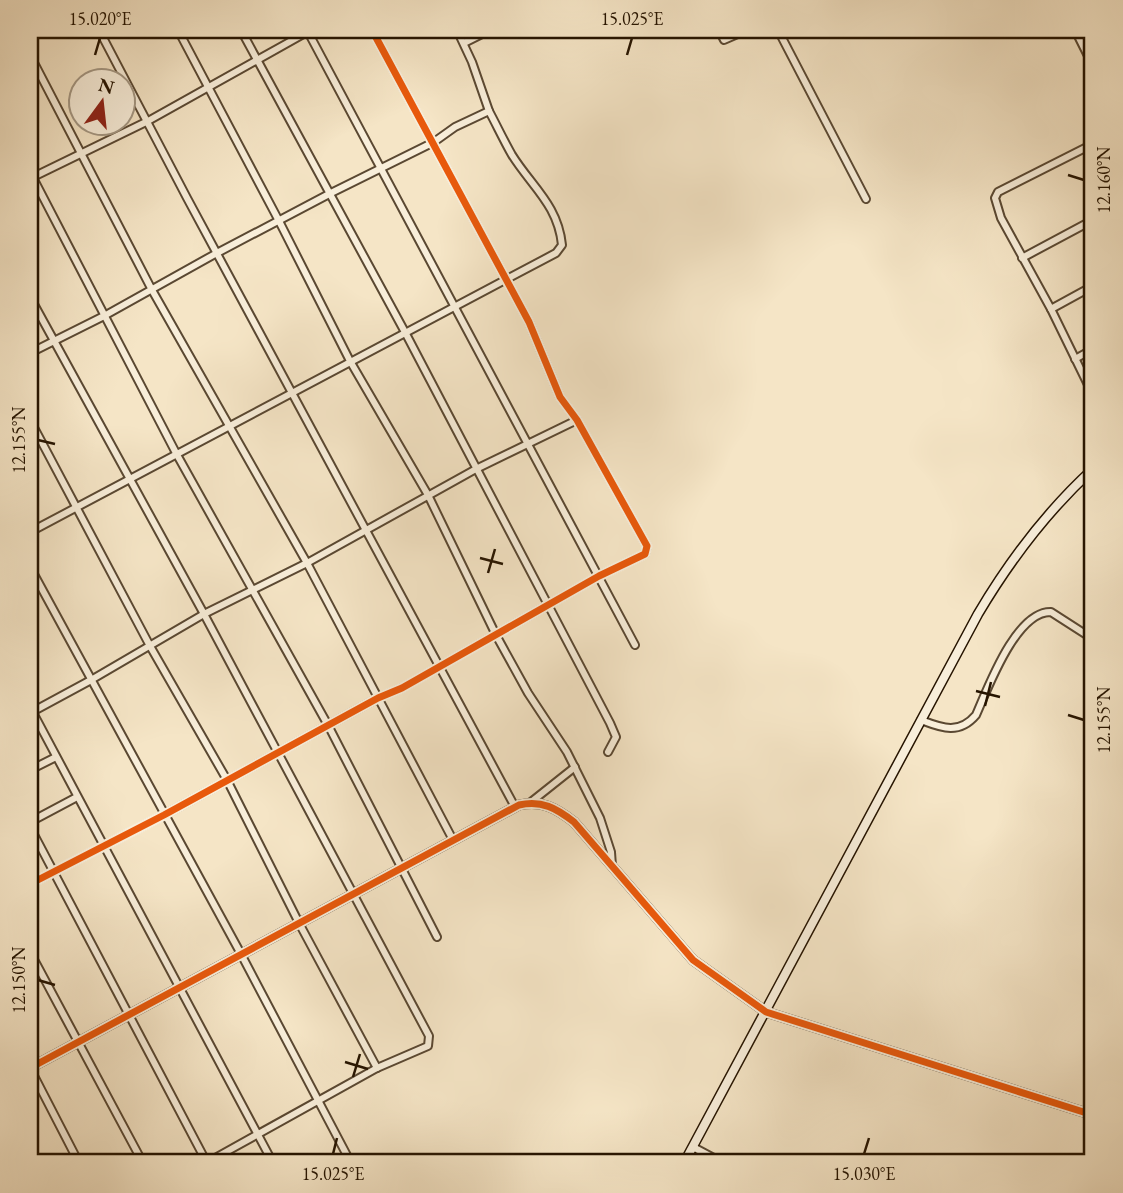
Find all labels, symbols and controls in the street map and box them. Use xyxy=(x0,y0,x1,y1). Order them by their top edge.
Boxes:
text: 15.020°E xyxy=(69,7,131,30)
text: 15.025°E xyxy=(601,7,663,30)
north arrow xyxy=(66,66,136,136)
text: N xyxy=(96,72,118,100)
text: 12.160°N xyxy=(1092,146,1115,213)
text: 12.155°N xyxy=(7,406,30,473)
text: 12.155°N xyxy=(1092,686,1115,753)
text: 12.150°N xyxy=(7,946,30,1013)
text: 15.025°E xyxy=(302,1162,364,1185)
text: 15.030°E xyxy=(833,1162,895,1185)

